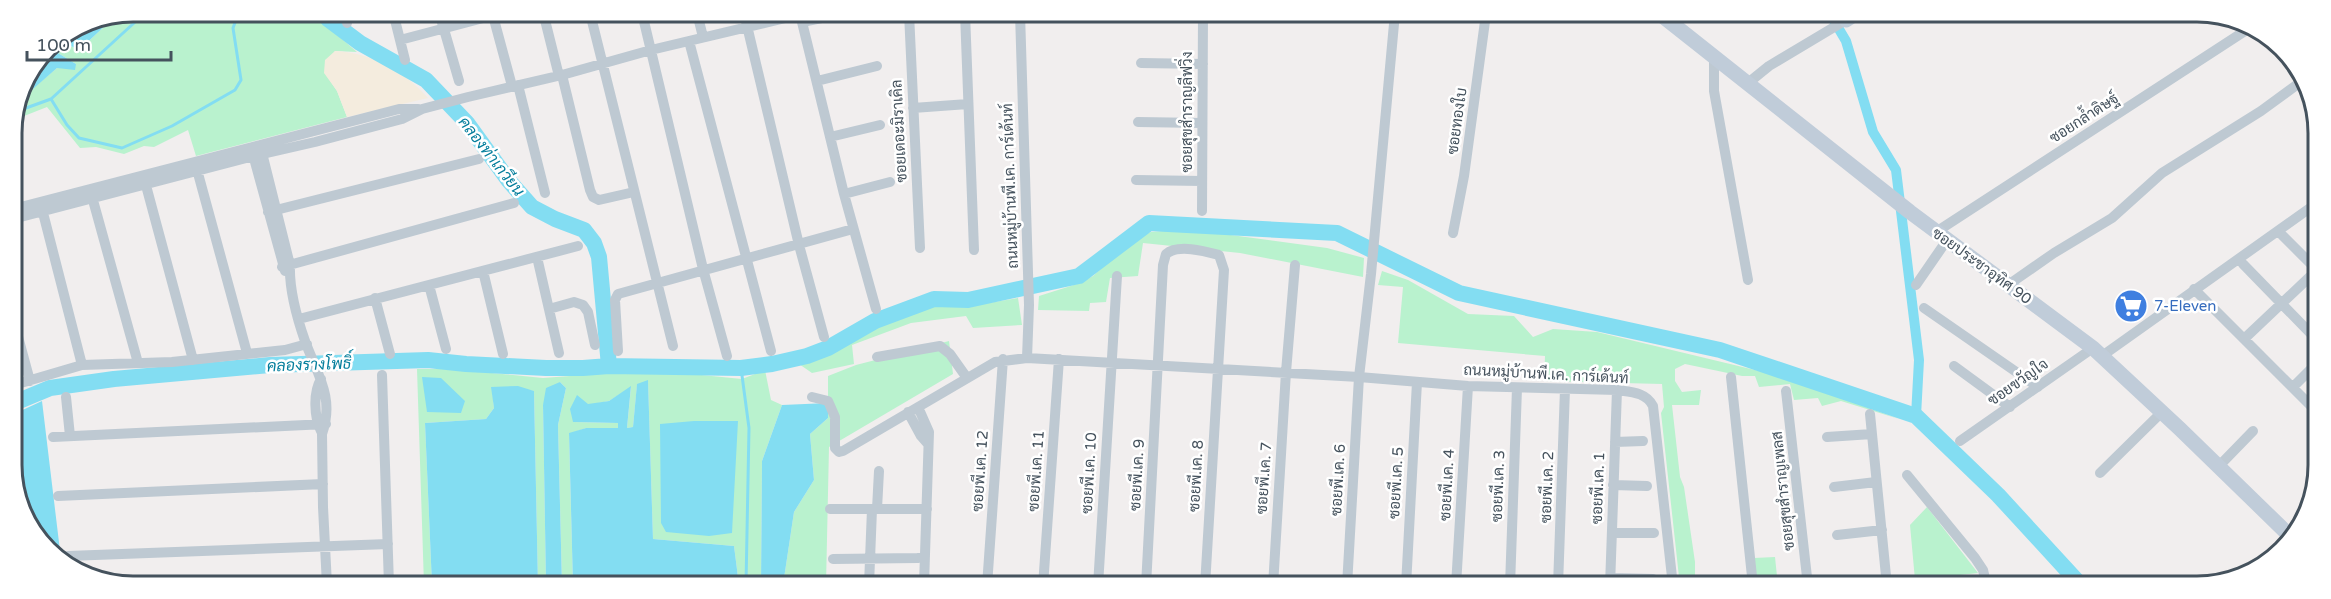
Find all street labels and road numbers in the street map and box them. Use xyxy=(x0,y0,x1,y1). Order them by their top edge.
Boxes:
street label: ซอยสุขสำราญลีฟวิ่ง xyxy=(1173,51,1198,173)
street label: ซอยเดอะมิราเคิล xyxy=(887,79,911,183)
street label: ซอยทองใบ xyxy=(1442,86,1471,156)
street label: ซอยกล้ำดิษฐ์ xyxy=(2044,86,2122,148)
street label: ถนนหมู่บ้านพี.เค. การ์เด้นท์ xyxy=(997,103,1023,269)
street label: ซอยประชาอุทิศ 90 xyxy=(1928,224,2035,310)
street label: ซอยขวัญใจ xyxy=(1984,354,2052,409)
street label: ถนนหมู่บ้านพี.เค. การ์เด้นท์ xyxy=(1463,360,1629,388)
street label: ซอยพี.เค. 12 xyxy=(967,430,992,512)
street label: ซอยพี.เค. 11 xyxy=(1023,430,1048,512)
street label: ซอยสุขสำราญเพลส xyxy=(1768,430,1800,552)
street label: ซอยพี.เค. 10 xyxy=(1077,432,1100,514)
street label: ซอยพี.เค. 9 xyxy=(1125,438,1148,512)
street label: ซอยพี.เค. 8 xyxy=(1184,439,1207,513)
street label: ซอยพี.เค. 7 xyxy=(1252,441,1275,515)
street label: ซอยพี.เค. 6 xyxy=(1326,443,1349,517)
street label: ซอยพี.เค. 5 xyxy=(1384,446,1407,520)
street label: ซอยพี.เค. 4 xyxy=(1435,448,1458,522)
street label: ซอยพี.เค. 3 xyxy=(1487,450,1508,522)
street label: ซอยพี.เค. 2 xyxy=(1536,451,1557,523)
street label: ซอยพี.เค. 1 xyxy=(1587,452,1608,524)

